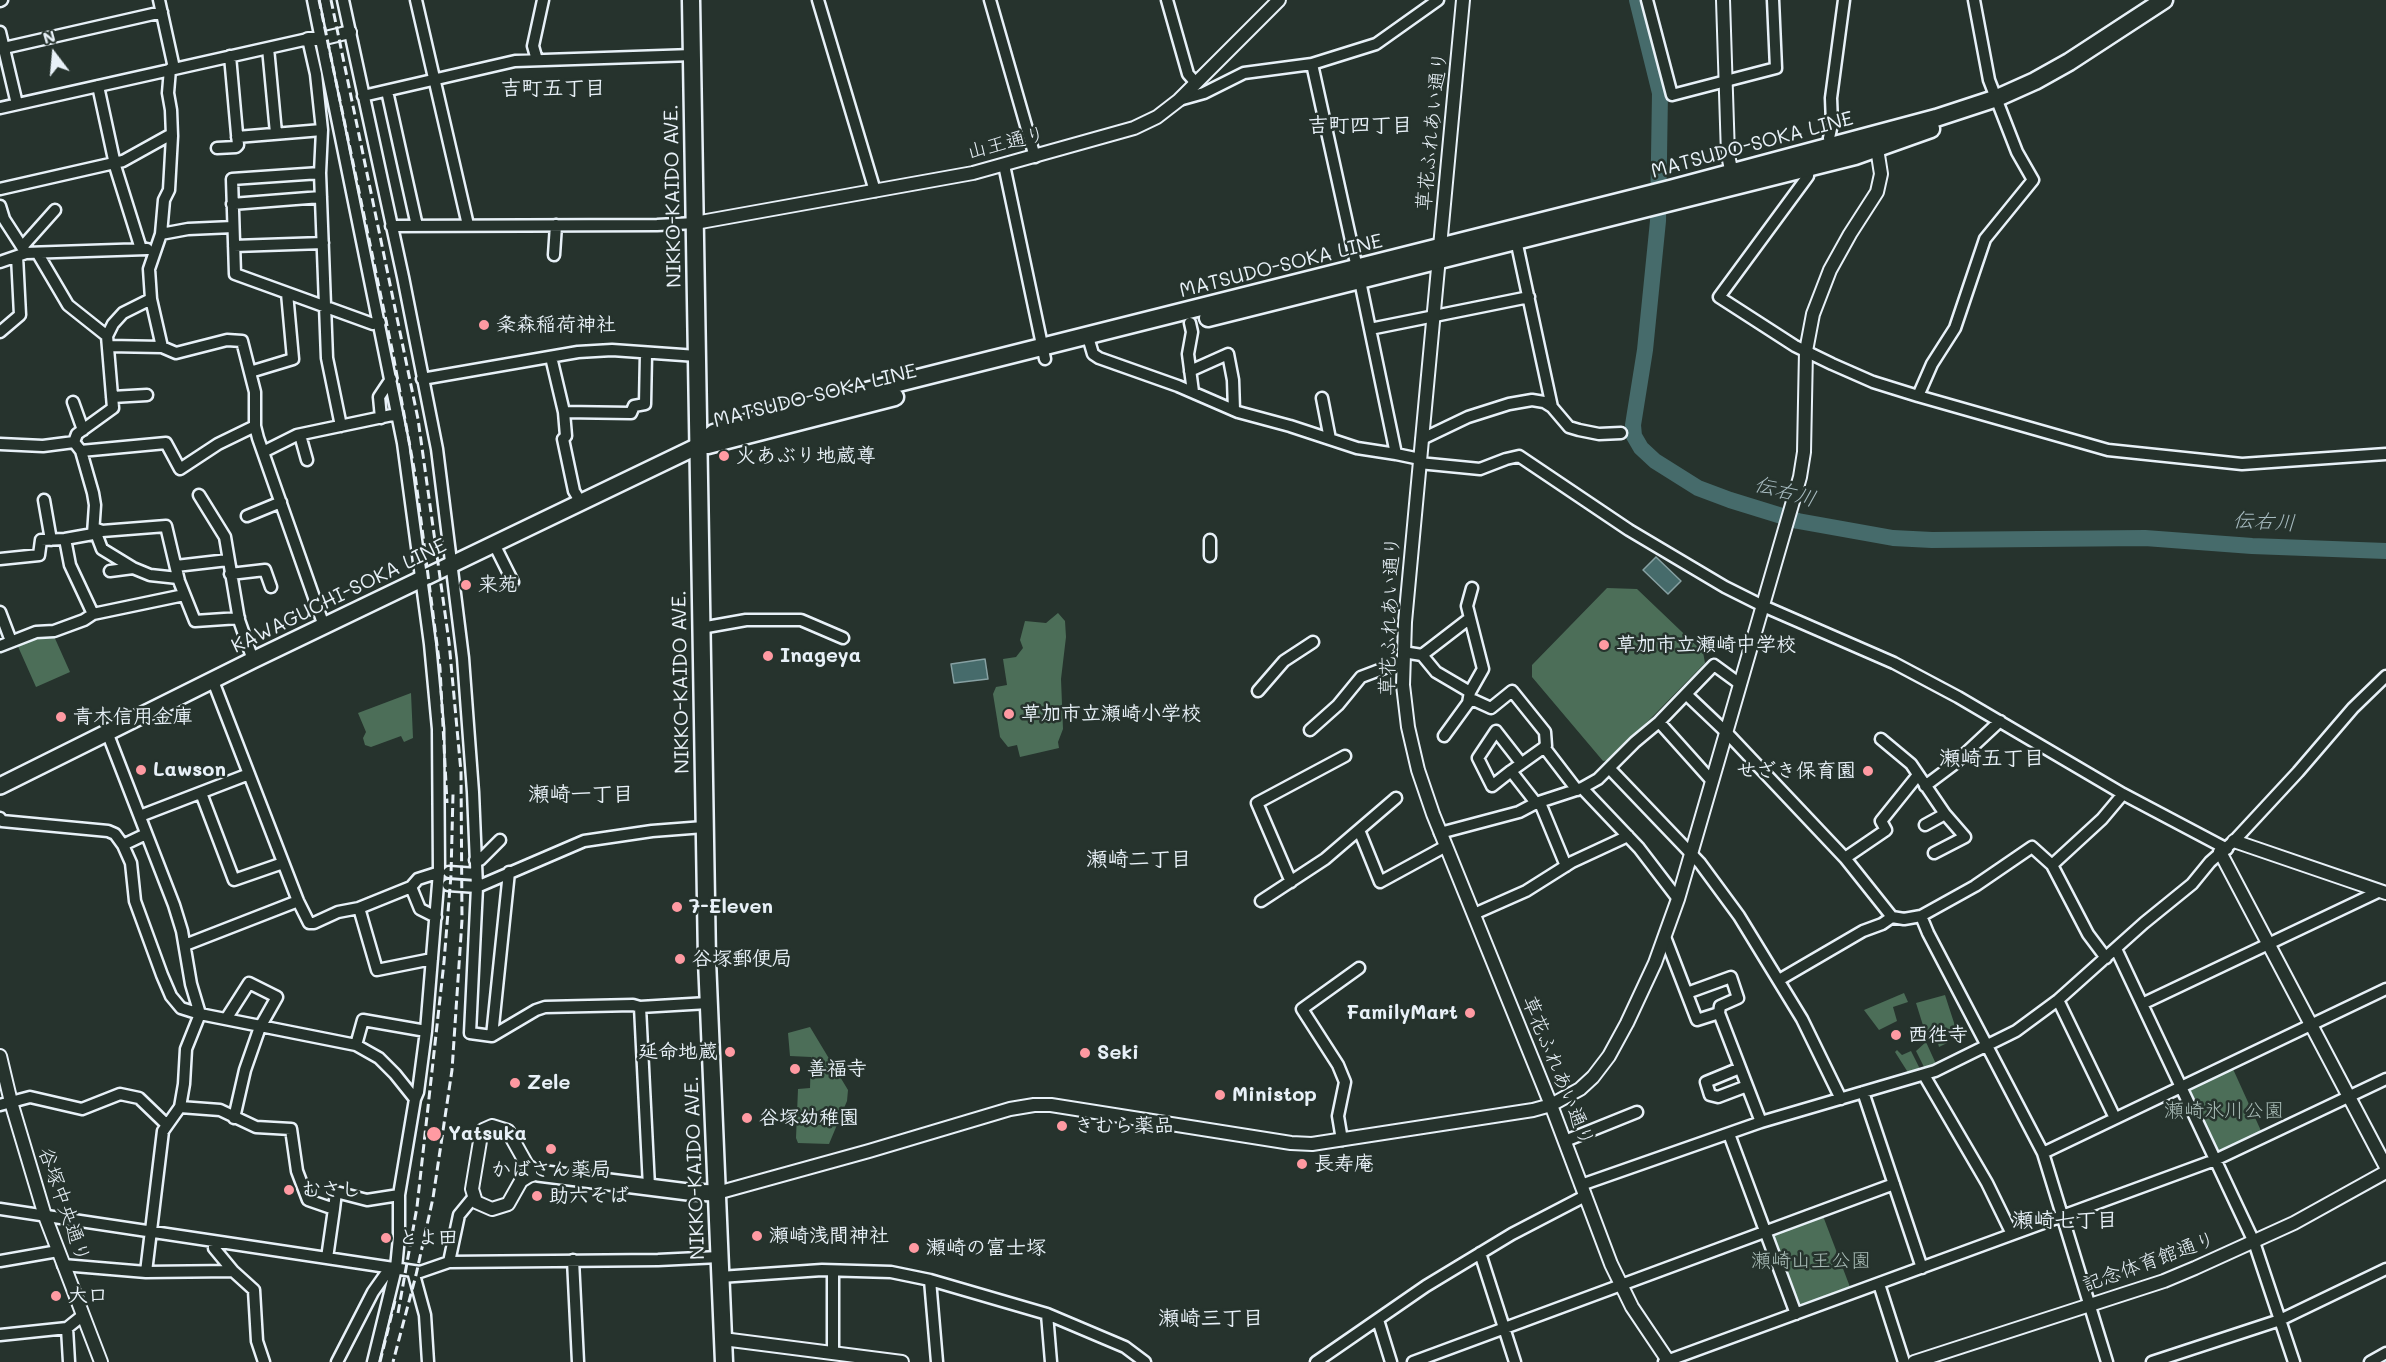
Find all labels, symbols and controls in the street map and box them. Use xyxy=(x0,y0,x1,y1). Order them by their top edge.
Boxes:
north arrow xyxy=(24,24,84,84)
text: N xyxy=(40,24,58,48)
street label: 草花ふれあい通り xyxy=(1412,50,1452,212)
district label: 吉町五丁目 xyxy=(501,76,605,102)
street label: NIKKO-KAIDO AVE. xyxy=(659,104,687,288)
street label: MATSUDO-SOKA LINE xyxy=(1648,106,1856,184)
district label: 吉町四丁目 xyxy=(1308,113,1412,139)
street label: 山王通り xyxy=(964,122,1048,164)
street label: MATSUDO-SOKA LINE xyxy=(1177,229,1385,303)
place label: 粂森稲荷神社 xyxy=(496,313,616,337)
marker: 粂森稲荷神社 xyxy=(477,318,491,332)
street label: MATSUDO-SOKA LINE xyxy=(711,359,919,433)
place label: 火あぶり地蔵尊 xyxy=(736,444,876,468)
marker: 火あぶり地蔵尊 xyxy=(717,449,731,463)
water label: 伝右川 xyxy=(1751,472,1819,512)
water label: 伝右川 xyxy=(2232,508,2296,536)
street label: KAWAGUCHI-SOKA LINE xyxy=(228,533,450,659)
street label: 草花ふれあい通り xyxy=(1375,536,1405,696)
place label: 来苑 xyxy=(478,573,518,597)
marker: 来苑 xyxy=(459,578,473,592)
street label: NIKKO-KAIDO AVE. xyxy=(667,590,695,774)
place label: 草加市立瀬崎中学校 xyxy=(1616,633,1796,657)
marker: 草加市立瀬崎中学校 xyxy=(1597,638,1611,652)
place label: Inageya xyxy=(780,644,861,668)
marker: Inageya xyxy=(761,649,775,663)
place label: 草加市立瀬崎小学校 xyxy=(1021,702,1201,726)
place label: 青木信用金庫 xyxy=(73,705,193,729)
marker: 草加市立瀬崎小学校 xyxy=(1002,707,1016,721)
marker: 青木信用金庫 xyxy=(54,710,68,724)
district label: 瀬崎五丁目 xyxy=(1940,746,2044,772)
place label: Lawson xyxy=(153,758,226,782)
place label: せざき保育園 xyxy=(1736,759,1856,783)
marker: Lawson xyxy=(134,763,148,777)
marker: せざき保育園 xyxy=(1861,764,1875,778)
district label: 瀬崎一丁目 xyxy=(529,782,633,808)
district label: 瀬崎二丁目 xyxy=(1087,847,1191,873)
place label: 7-Eleven xyxy=(689,895,773,919)
marker: 7-Eleven xyxy=(670,900,684,914)
place label: 谷塚郵便局 xyxy=(692,947,792,971)
marker: 谷塚郵便局 xyxy=(673,952,687,966)
street label: 草花ふれあい通り xyxy=(1517,992,1599,1150)
place label: FamilyMart xyxy=(1346,1001,1458,1025)
marker: FamilyMart xyxy=(1463,1006,1477,1020)
place label: 西徃寺 xyxy=(1908,1023,1968,1047)
marker: 西徃寺 xyxy=(1889,1028,1903,1042)
place label: 延命地蔵 xyxy=(638,1040,718,1064)
place label: Seki xyxy=(1097,1041,1139,1065)
marker: 延命地蔵 xyxy=(723,1045,737,1059)
marker: Seki xyxy=(1078,1046,1092,1060)
place label: 善福寺 xyxy=(807,1057,867,1081)
marker: 善福寺 xyxy=(788,1062,802,1076)
place label: Zele xyxy=(527,1071,570,1095)
marker: Zele xyxy=(508,1076,522,1090)
street label: NIKKO-KAIDO AVE. xyxy=(680,1076,710,1260)
place label: Ministop xyxy=(1232,1083,1317,1107)
marker: Ministop xyxy=(1213,1088,1227,1102)
park label: 瀬崎氷川公園 xyxy=(2164,1099,2284,1123)
place label: 谷塚幼稚園 xyxy=(759,1106,859,1130)
marker: 谷塚幼稚園 xyxy=(740,1111,754,1125)
place label: きむら薬品 xyxy=(1074,1114,1174,1138)
marker: きむら薬品 xyxy=(1055,1119,1069,1133)
place label: Yatsuka xyxy=(448,1122,527,1146)
marker: Yatsuka xyxy=(425,1125,443,1143)
marker: かばさん薬局 xyxy=(544,1142,558,1156)
street label: 谷塚中央通り xyxy=(33,1144,95,1266)
place label: 長寿庵 xyxy=(1314,1152,1374,1176)
marker: 長寿庵 xyxy=(1295,1157,1309,1171)
place label: かばさん薬局 xyxy=(491,1158,611,1182)
place label: むさし xyxy=(301,1178,361,1202)
marker: むさし xyxy=(282,1183,296,1197)
place label: 助六そば xyxy=(549,1184,629,1208)
marker: 助六そば xyxy=(530,1189,544,1203)
district label: 瀬崎七丁目 xyxy=(2013,1208,2117,1234)
place label: 瀬崎浅間神社 xyxy=(769,1224,889,1248)
place label: とよ田 xyxy=(398,1226,458,1250)
street label: 記念体育館通り xyxy=(2079,1227,2219,1297)
marker: 瀬崎浅間神社 xyxy=(750,1229,764,1243)
marker: とよ田 xyxy=(379,1231,393,1245)
place label: 瀬崎の富士塚 xyxy=(926,1236,1046,1260)
marker: 瀬崎の富士塚 xyxy=(907,1241,921,1255)
park label: 瀬崎山王公園 xyxy=(1751,1249,1871,1273)
place label: 大口 xyxy=(68,1284,108,1308)
marker: 大口 xyxy=(49,1289,63,1303)
district label: 瀬崎三丁目 xyxy=(1159,1306,1263,1332)

